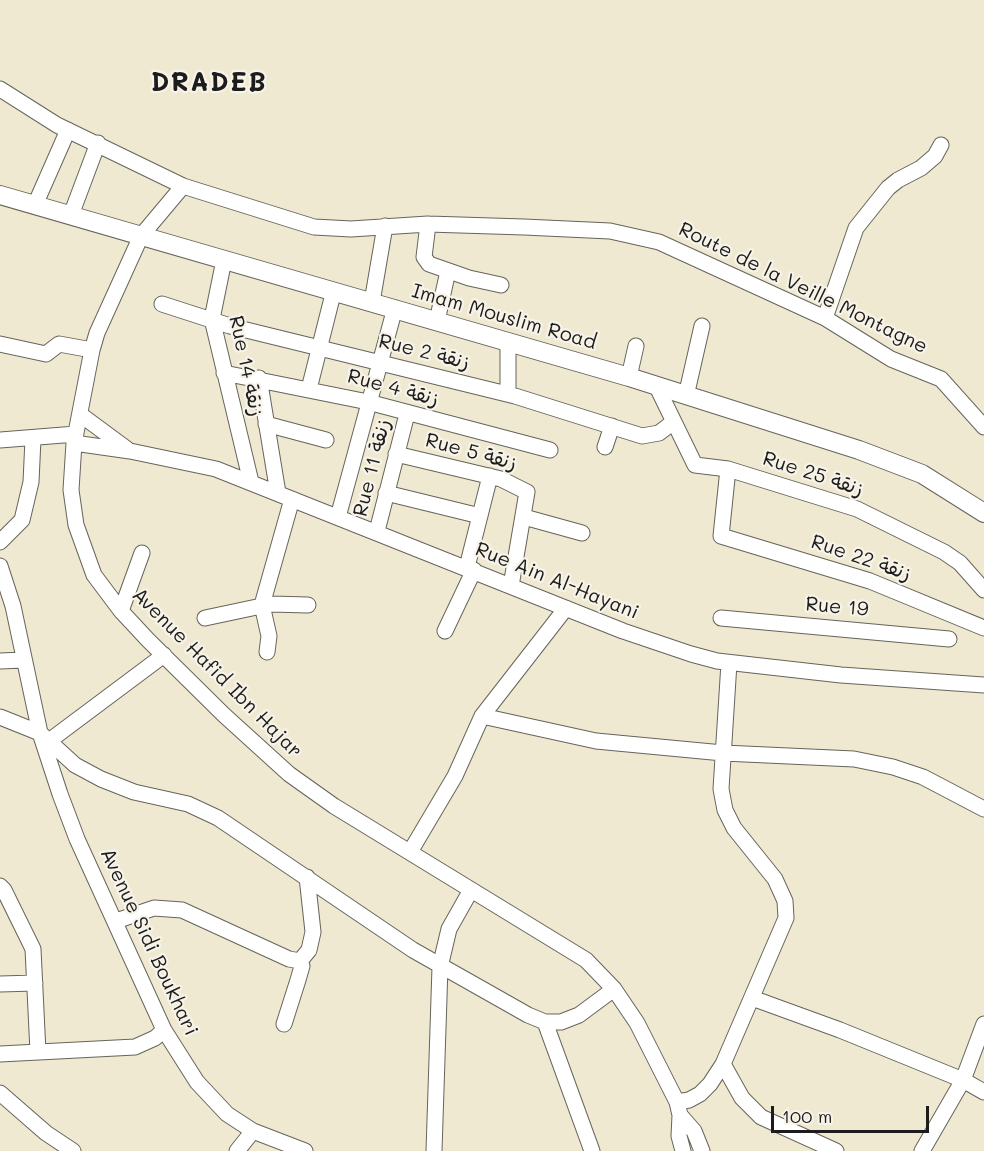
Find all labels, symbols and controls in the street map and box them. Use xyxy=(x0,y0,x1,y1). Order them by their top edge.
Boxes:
district label: DRADEB xyxy=(151,67,267,99)
street label: Route de la Veille Montagne xyxy=(675,217,931,359)
street label: Imam Mouslim Road xyxy=(409,279,599,355)
street label: Rue 14 زنقة xyxy=(224,313,268,419)
street label: Rue 2 زنقة xyxy=(376,329,472,375)
street label: Rue 4 زنقة xyxy=(345,364,441,412)
street label: Rue 11 زنقة xyxy=(348,417,396,519)
street label: Rue 5 زنقة xyxy=(423,428,519,476)
street label: Rue 25 زنقة xyxy=(760,446,866,502)
street label: Rue 22 زنقة xyxy=(808,530,914,586)
street label: Rue Ain Al-Hayani xyxy=(472,537,642,625)
street label: Avenue Hafid Ibn Hajar xyxy=(127,583,307,763)
street label: Rue 19 xyxy=(804,592,870,622)
street label: Avenue Sidi Boukhari xyxy=(95,845,203,1039)
scale bar xyxy=(774,1094,932,1132)
text: 100 m xyxy=(782,1104,832,1128)

